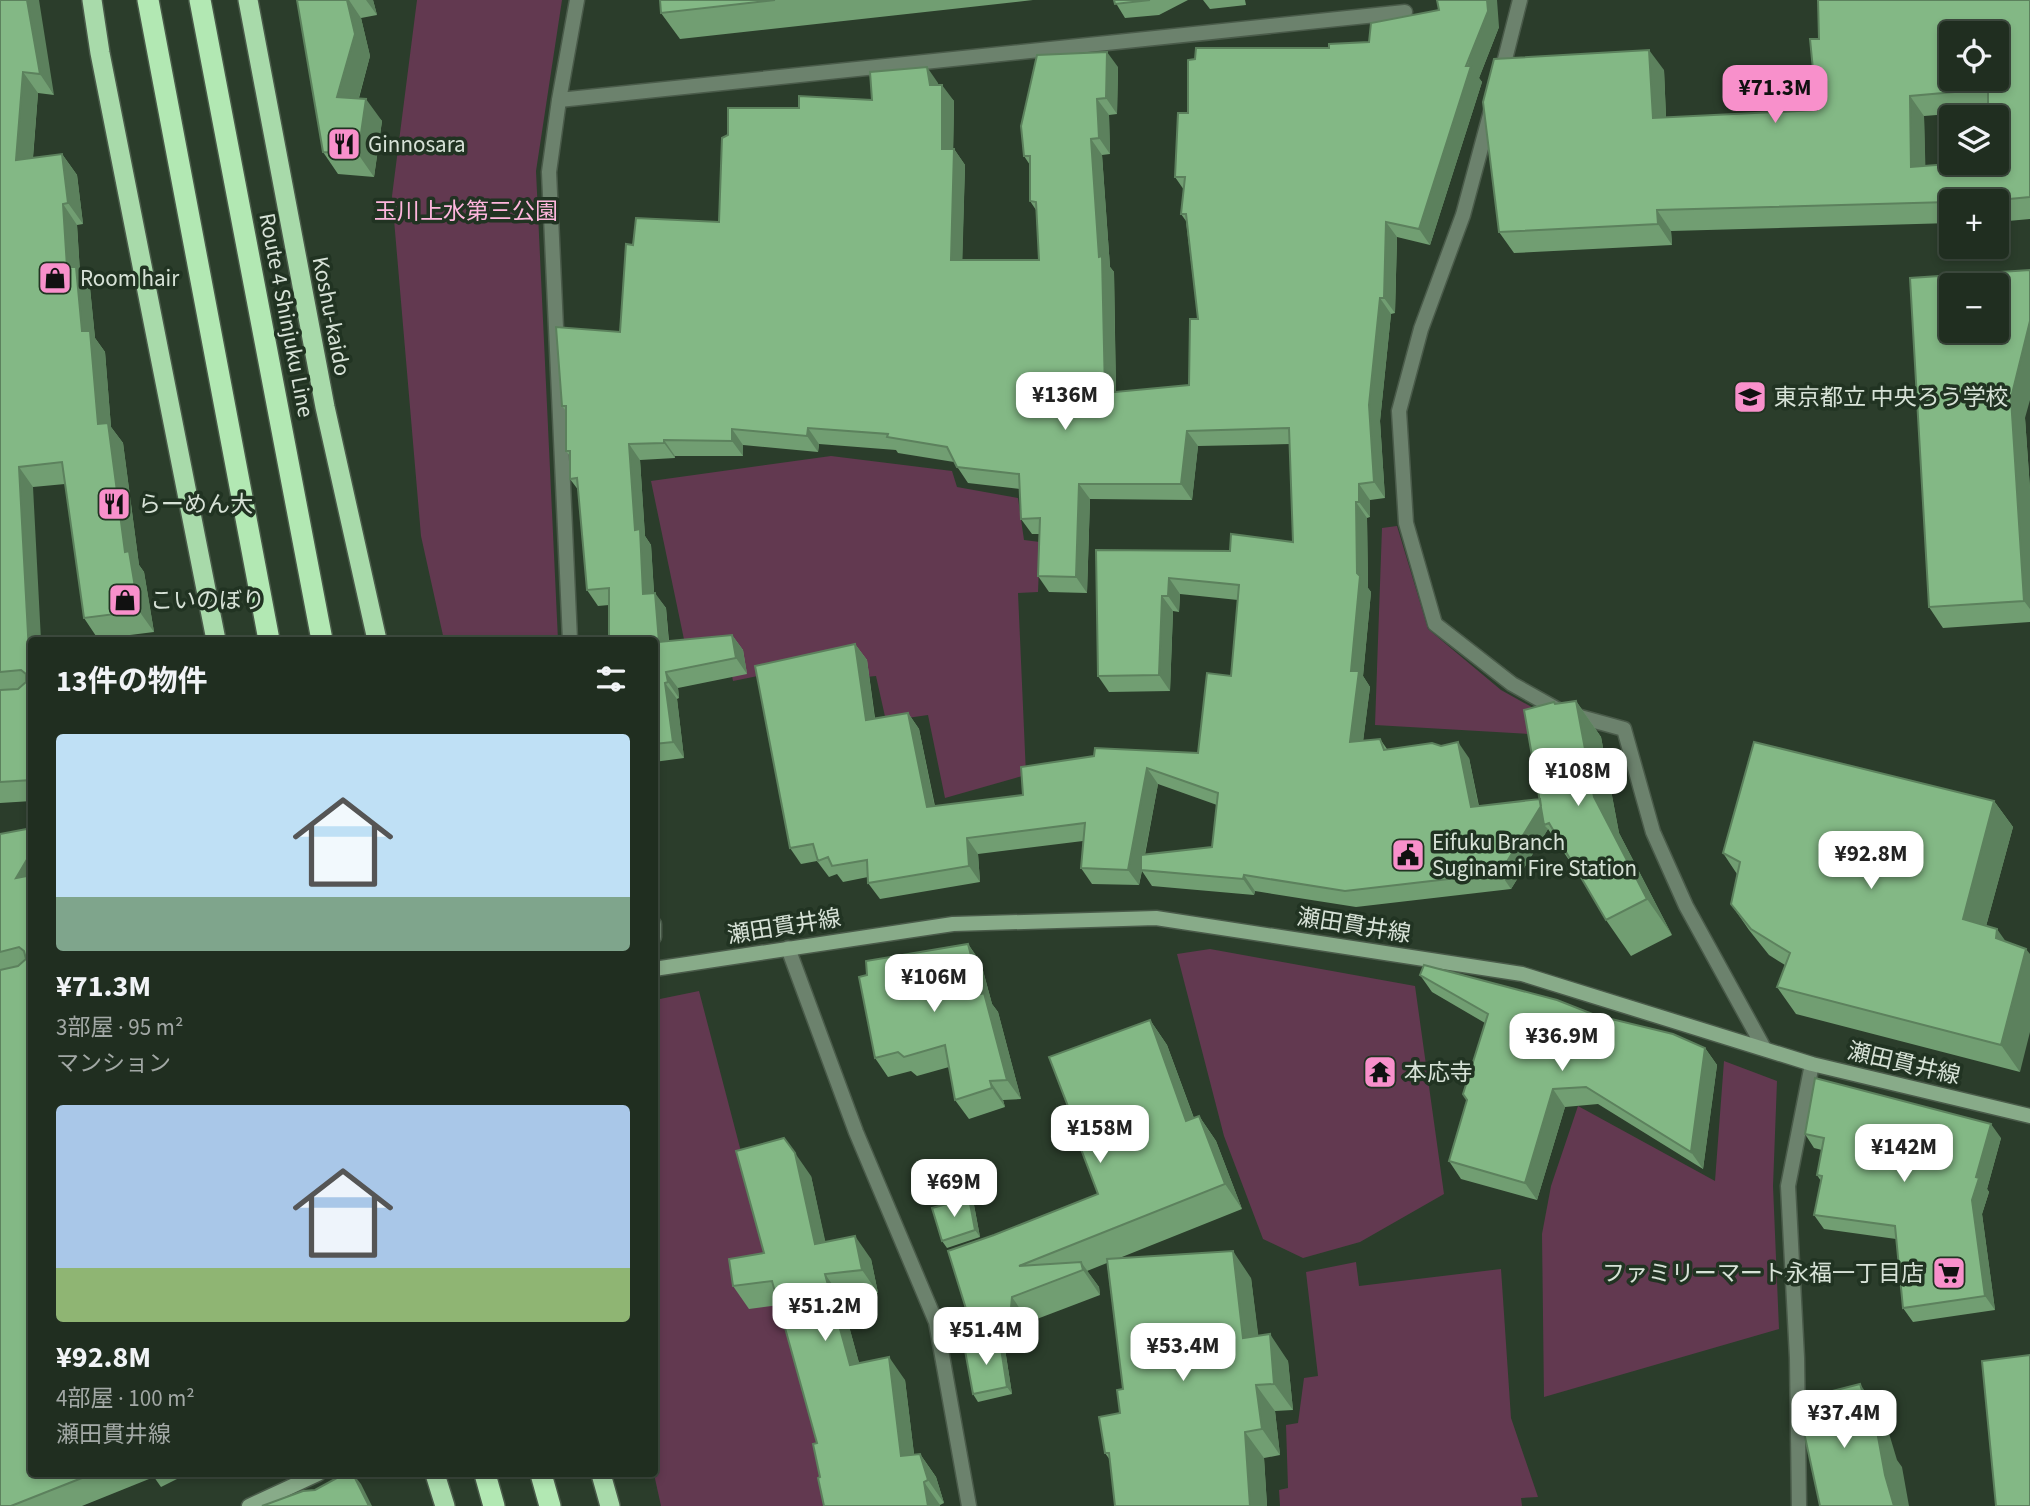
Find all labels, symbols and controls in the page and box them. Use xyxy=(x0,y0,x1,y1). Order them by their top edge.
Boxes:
map controls xyxy=(1939,21,2009,343)
button: locate xyxy=(1939,21,2009,91)
pin: ¥71.3M xyxy=(1718,66,1832,125)
text: ¥71.3M xyxy=(1738,71,1812,104)
button: layers xyxy=(1939,105,2009,175)
restaurant icon: Ginnosara xyxy=(325,125,363,163)
place label: Ginnosara xyxy=(368,128,466,161)
button: + xyxy=(1939,189,2009,259)
park label: 玉川上水第三公園 xyxy=(374,195,558,228)
street label: Route 4 Shinjuku Line xyxy=(251,210,323,420)
street label: Koshu-kaido xyxy=(304,254,359,379)
shop icon: Room hair xyxy=(36,259,74,297)
place label: Room hair xyxy=(80,262,180,295)
button: − xyxy=(1939,273,2009,343)
pin: ¥136M xyxy=(1016,372,1114,432)
text: ¥136M xyxy=(1032,378,1098,411)
school or university icon: 東京都立 中央ろう学校 xyxy=(1731,378,1769,416)
place label: 東京都立 中央ろう学校 xyxy=(1774,381,2009,414)
restaurant icon: らーめん大 xyxy=(95,485,133,523)
place label: らーめん大 xyxy=(138,488,253,521)
shop icon: こいのぼり xyxy=(106,581,144,619)
place label: こいのぼり xyxy=(150,584,265,617)
text: 13件の物件 xyxy=(56,660,208,703)
icon: filters xyxy=(592,660,630,698)
pin: ¥108M xyxy=(1529,748,1627,808)
text: ¥108M xyxy=(1545,754,1611,787)
icon: home xyxy=(280,779,406,905)
place label: Eifuku Branch Suginami Fire Station xyxy=(1432,826,1637,885)
pin: ¥92.8M xyxy=(1814,832,1928,891)
public building icon: Eifuku Branch Suginami Fire Station xyxy=(1389,836,1427,874)
text: ¥92.8M xyxy=(1834,837,1908,870)
street label: 瀬田貫井線 xyxy=(1295,900,1413,951)
street label: 瀬田貫井線 xyxy=(725,901,843,952)
pin: ¥106M xyxy=(885,954,983,1014)
text: ¥106M xyxy=(901,960,967,993)
text: ¥71.3M xyxy=(56,965,151,1008)
text: 3部屋 · 95 m² xyxy=(56,1011,183,1044)
pin: ¥36.9M xyxy=(1505,1014,1619,1073)
text: ¥36.9M xyxy=(1525,1019,1599,1052)
street label: 瀬田貫井線 xyxy=(1844,1034,1964,1092)
text: マンション xyxy=(56,1047,171,1080)
temple icon: 本応寺 xyxy=(1361,1053,1399,1091)
place label: 本応寺 xyxy=(1404,1056,1473,1089)
pin: ¥158M xyxy=(1051,1106,1149,1165)
text: ¥158M xyxy=(1067,1111,1133,1144)
pin: ¥142M xyxy=(1855,1124,1953,1184)
text: ¥142M xyxy=(1871,1130,1937,1163)
icon: home xyxy=(280,1150,406,1276)
pin: ¥69M xyxy=(913,1160,995,1219)
text: ¥69M xyxy=(927,1165,981,1198)
supermarket icon: ファミリーマート永福一丁目店 xyxy=(1930,1254,1968,1292)
place label: ファミリーマート永福一丁目店 xyxy=(1602,1257,1924,1290)
pin: ¥51.2M xyxy=(768,1284,882,1343)
text: ¥51.2M xyxy=(788,1289,862,1322)
pin: ¥51.4M xyxy=(929,1308,1043,1367)
text: ¥51.4M xyxy=(949,1313,1023,1346)
pin: ¥53.4M xyxy=(1126,1324,1240,1383)
text: ¥53.4M xyxy=(1146,1329,1220,1362)
text: ¥92.8M xyxy=(56,1336,151,1379)
text: 4部屋 · 100 m² xyxy=(56,1382,195,1415)
pin: ¥37.4M xyxy=(1787,1390,1901,1450)
text: ¥37.4M xyxy=(1807,1396,1881,1429)
text: 瀬田貫井線 xyxy=(56,1418,171,1451)

